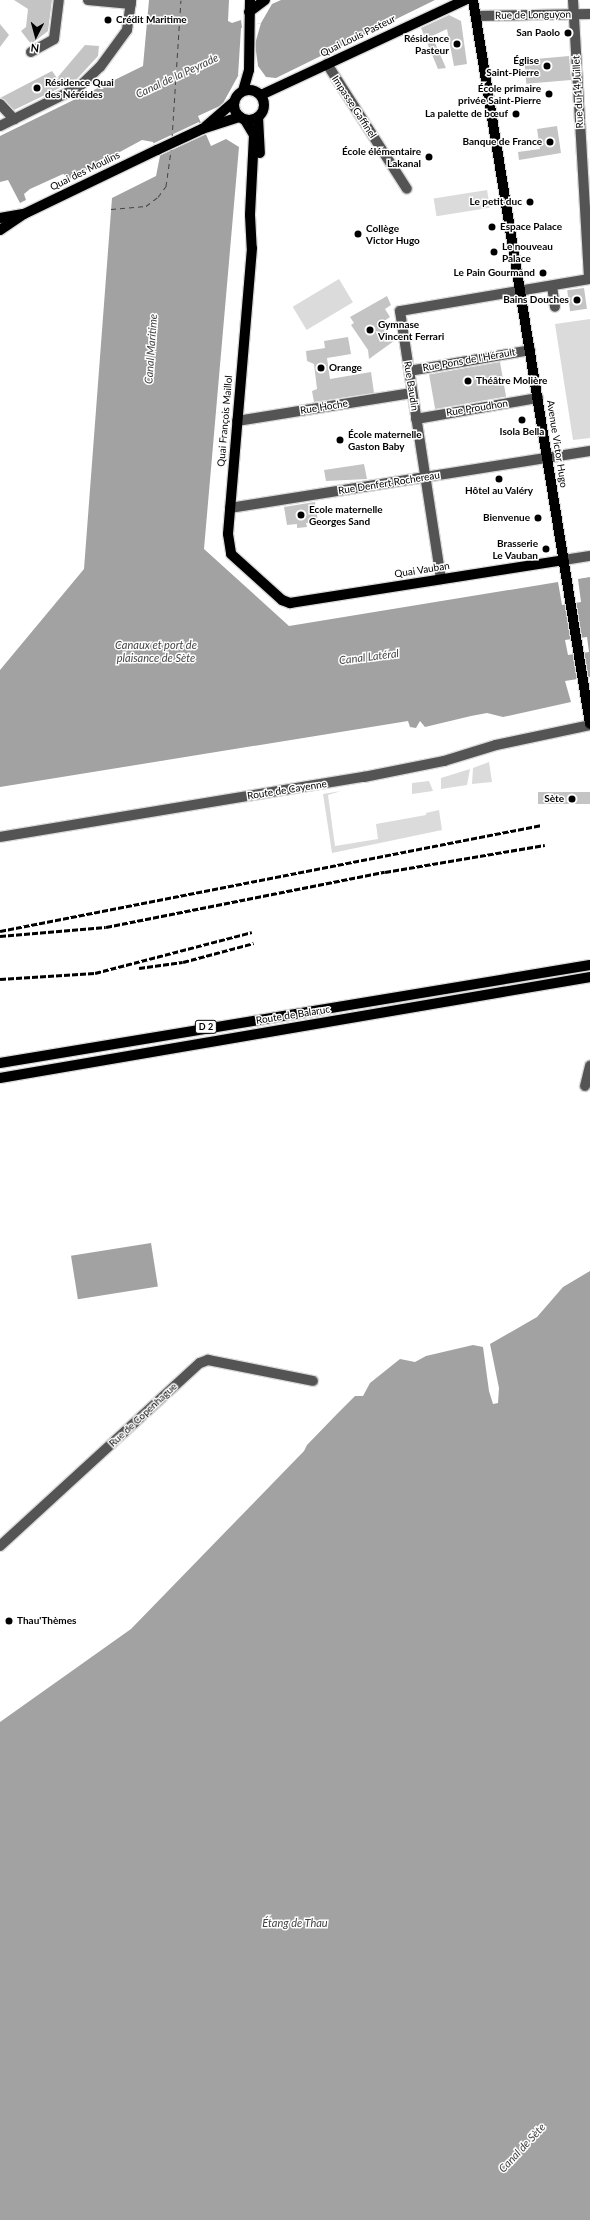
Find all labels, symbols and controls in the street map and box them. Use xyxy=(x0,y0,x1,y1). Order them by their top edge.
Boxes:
street label: Rue de Longuyon xyxy=(495,8,571,22)
street label: Quai Louis Pasteur xyxy=(319,13,397,59)
place label: Crédit Maritime xyxy=(116,14,187,26)
marker: Crédit Maritime xyxy=(103,15,113,25)
north arrow xyxy=(16,16,56,56)
place label: San Paolo xyxy=(516,27,560,39)
marker: San Paolo xyxy=(563,28,573,38)
place label: Résidence Pasteur xyxy=(404,32,449,56)
marker: Résidence Pasteur xyxy=(452,39,462,49)
text: N xyxy=(30,42,40,55)
water label: Canal de la Peyrade xyxy=(134,51,220,101)
place label: Église Saint-Pierre xyxy=(486,54,539,78)
street label: Rue du 14 Juillet xyxy=(570,55,586,129)
marker: Église Saint-Pierre xyxy=(542,61,552,71)
street label: Impasse Gaffinel xyxy=(329,73,379,141)
place label: Résidence Quai des Néréides xyxy=(45,76,114,100)
place label: École primaire privée Saint-Pierre xyxy=(458,82,541,106)
marker: Résidence Quai des Néréides xyxy=(32,83,42,93)
marker: École primaire privée Saint-Pierre xyxy=(544,89,554,99)
place label: La palette de bœuf xyxy=(425,108,508,120)
marker: La palette de bœuf xyxy=(511,109,521,119)
place label: Banque de France xyxy=(463,136,542,148)
marker: Banque de France xyxy=(545,137,555,147)
place label: École élémentaire Lakanal xyxy=(342,145,421,168)
street label: Quai des Moulins xyxy=(48,149,122,193)
marker: École élémentaire Lakanal xyxy=(424,152,434,162)
place label: Le petit duc xyxy=(470,196,522,208)
marker: Le petit duc xyxy=(525,197,535,207)
place label: Espace Palace xyxy=(500,221,562,233)
place label: Collège Victor Hugo xyxy=(366,222,420,246)
marker: Espace Palace xyxy=(487,222,497,232)
marker: Collège Victor Hugo xyxy=(353,229,363,239)
place label: Le nouveau Palace xyxy=(502,240,553,264)
marker: Le nouveau Palace xyxy=(489,247,499,257)
place label: Le Pain Gourmand xyxy=(453,267,535,279)
marker: Le Pain Gourmand xyxy=(538,268,548,278)
place label: Bains Douches xyxy=(503,294,569,306)
marker: Bains Douches xyxy=(572,295,582,305)
water label: Canal Maritime xyxy=(142,313,160,385)
place label: Gymnase Vincent Ferrari xyxy=(378,318,444,342)
marker: Gymnase Vincent Ferrari xyxy=(365,325,375,335)
street label: Rue Pons de l'Hérault xyxy=(422,346,516,374)
street label: Rue Baudin xyxy=(401,360,421,412)
place label: Orange xyxy=(329,362,362,374)
marker: Orange xyxy=(316,363,326,373)
street label: Quai François Maillol xyxy=(215,375,235,467)
place label: Théâtre Molière xyxy=(476,375,547,387)
marker: Théâtre Molière xyxy=(463,376,473,386)
street label: Rue Hoche xyxy=(299,397,349,417)
street label: Rue Proudhon xyxy=(445,397,509,419)
street label: Avenue Victor Hugo xyxy=(544,399,570,489)
marker: Isola Bella xyxy=(517,415,527,425)
place label: Isola Bella xyxy=(500,426,544,438)
place label: École maternelle Gaston Baby xyxy=(348,428,422,452)
marker: École maternelle Gaston Baby xyxy=(335,435,345,445)
street label: Rue Denfert Rochereau xyxy=(337,469,441,497)
marker: Hôtel au Valéry xyxy=(494,474,504,484)
place label: Hôtel au Valéry xyxy=(465,485,533,497)
place label: Ecole maternelle Georges Sand xyxy=(309,503,383,526)
marker: Ecole maternelle Georges Sand xyxy=(296,510,306,520)
place label: Bienvenue xyxy=(483,512,530,524)
marker: Bienvenue xyxy=(533,513,543,523)
place label: Brasserie Le Vauban xyxy=(492,537,538,560)
marker: Brasserie Le Vauban xyxy=(541,544,551,554)
street label: Quai Vauban xyxy=(393,560,451,580)
water label: Canaux et port de plaisance de Sète xyxy=(115,639,197,665)
water label: Canal Latéral xyxy=(338,647,400,667)
street label: Route de Cayenne xyxy=(246,778,328,802)
place label: Sète xyxy=(544,793,564,805)
marker: Sète xyxy=(567,794,577,804)
street label: Route de Balaruc xyxy=(255,1003,331,1027)
road number: D 2 xyxy=(194,1020,218,1034)
street label: Rue de Copenhague xyxy=(107,1381,179,1449)
place label: Thau'Thèmes xyxy=(17,1615,76,1627)
marker: Thau'Thèmes xyxy=(4,1616,14,1626)
water label: Étang de Thau xyxy=(262,1916,328,1930)
water label: Canal de Sète xyxy=(496,2121,548,2175)

